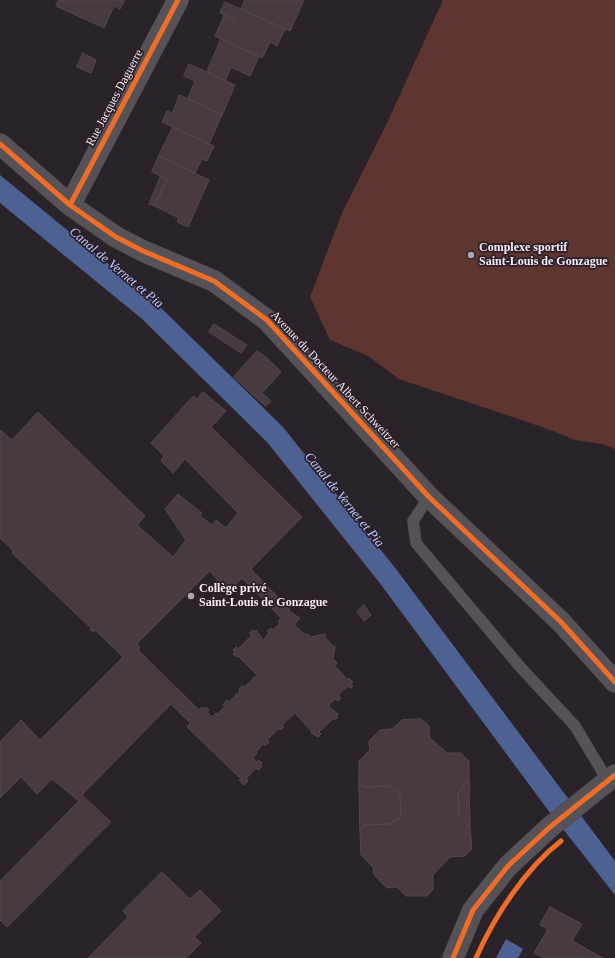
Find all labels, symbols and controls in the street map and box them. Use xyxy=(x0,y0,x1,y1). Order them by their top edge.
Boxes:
street label: Rue Jacques Daguerre xyxy=(83,47,147,149)
water label: Canal de Vernet et Pia xyxy=(66,224,166,312)
place label: Complexe sportif Saint-Louis de Gonzague xyxy=(479,241,608,269)
marker: Complexe sportif Saint-Louis de Gonzague xyxy=(466,250,476,260)
street label: Avenue du Docteur Albert Schweitzer xyxy=(267,308,403,452)
water label: Canal de Vernet et Pia xyxy=(301,449,387,551)
place label: Collège privé Saint-Louis de Gonzague xyxy=(199,582,328,610)
marker: Collège privé Saint-Louis de Gonzague xyxy=(186,591,196,601)

